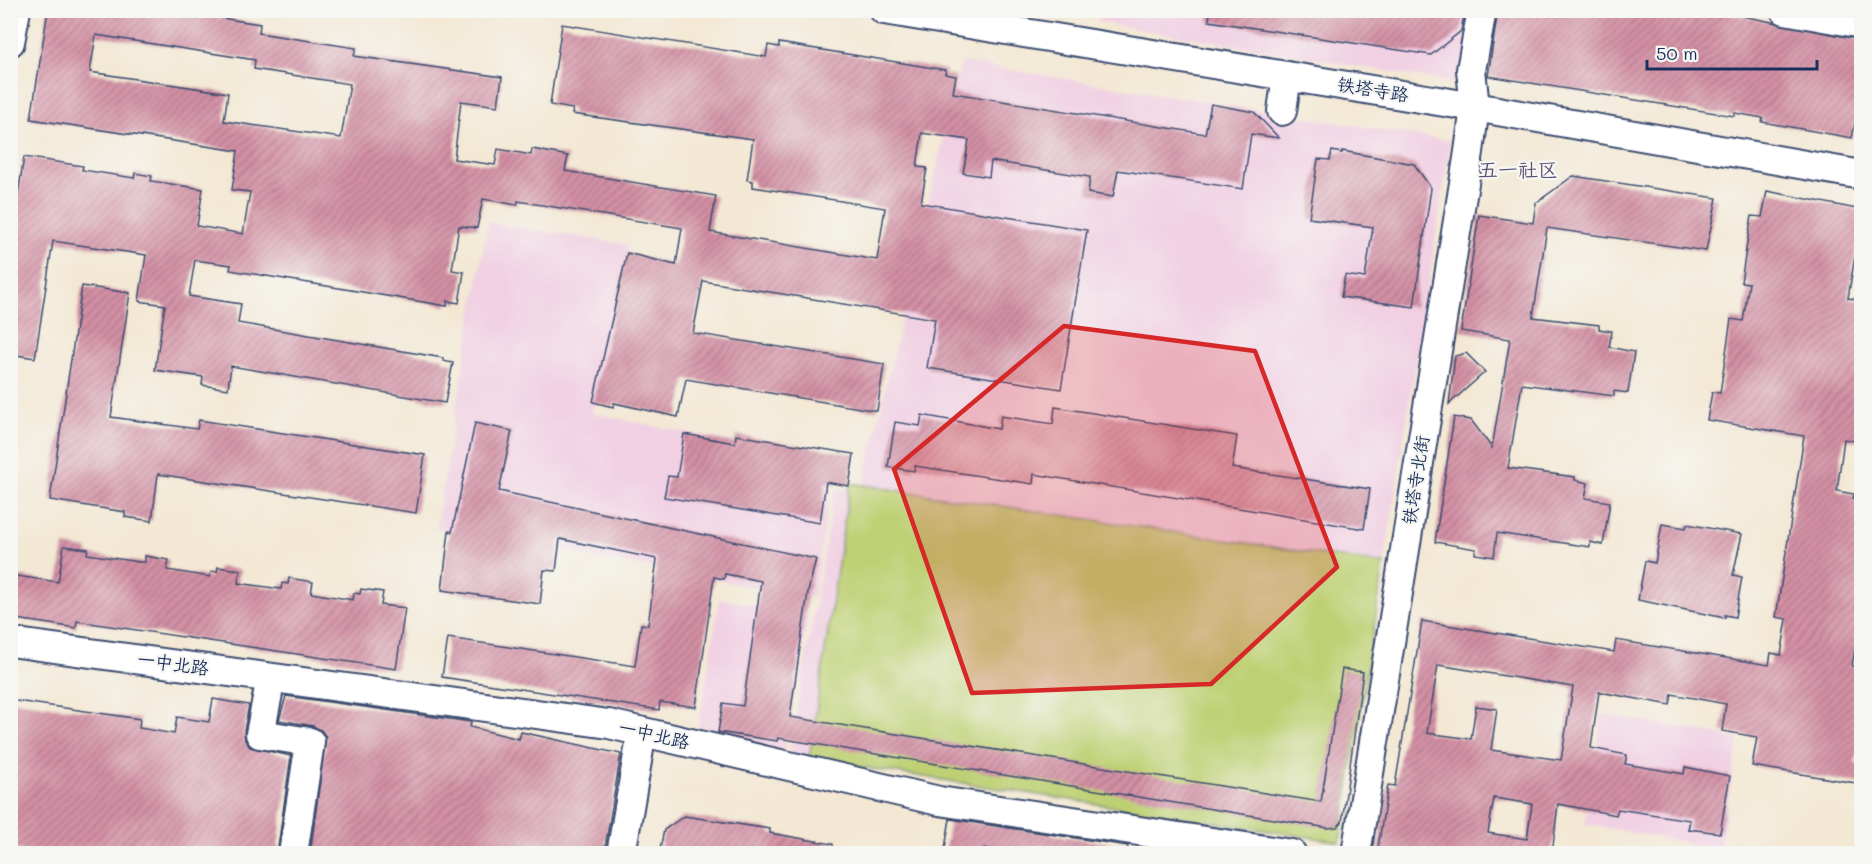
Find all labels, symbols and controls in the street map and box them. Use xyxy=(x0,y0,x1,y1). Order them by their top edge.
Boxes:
scale bar xyxy=(1647,33,1816,71)
text: 50 m xyxy=(1656,41,1698,65)
street label: 铁塔寺路 xyxy=(1336,72,1411,106)
district label: 五一社区 xyxy=(1478,156,1558,182)
street label: 铁塔寺北街 xyxy=(1396,434,1434,526)
street label: 一中北路 xyxy=(136,646,210,680)
street label: 一中北路 xyxy=(616,714,692,754)

